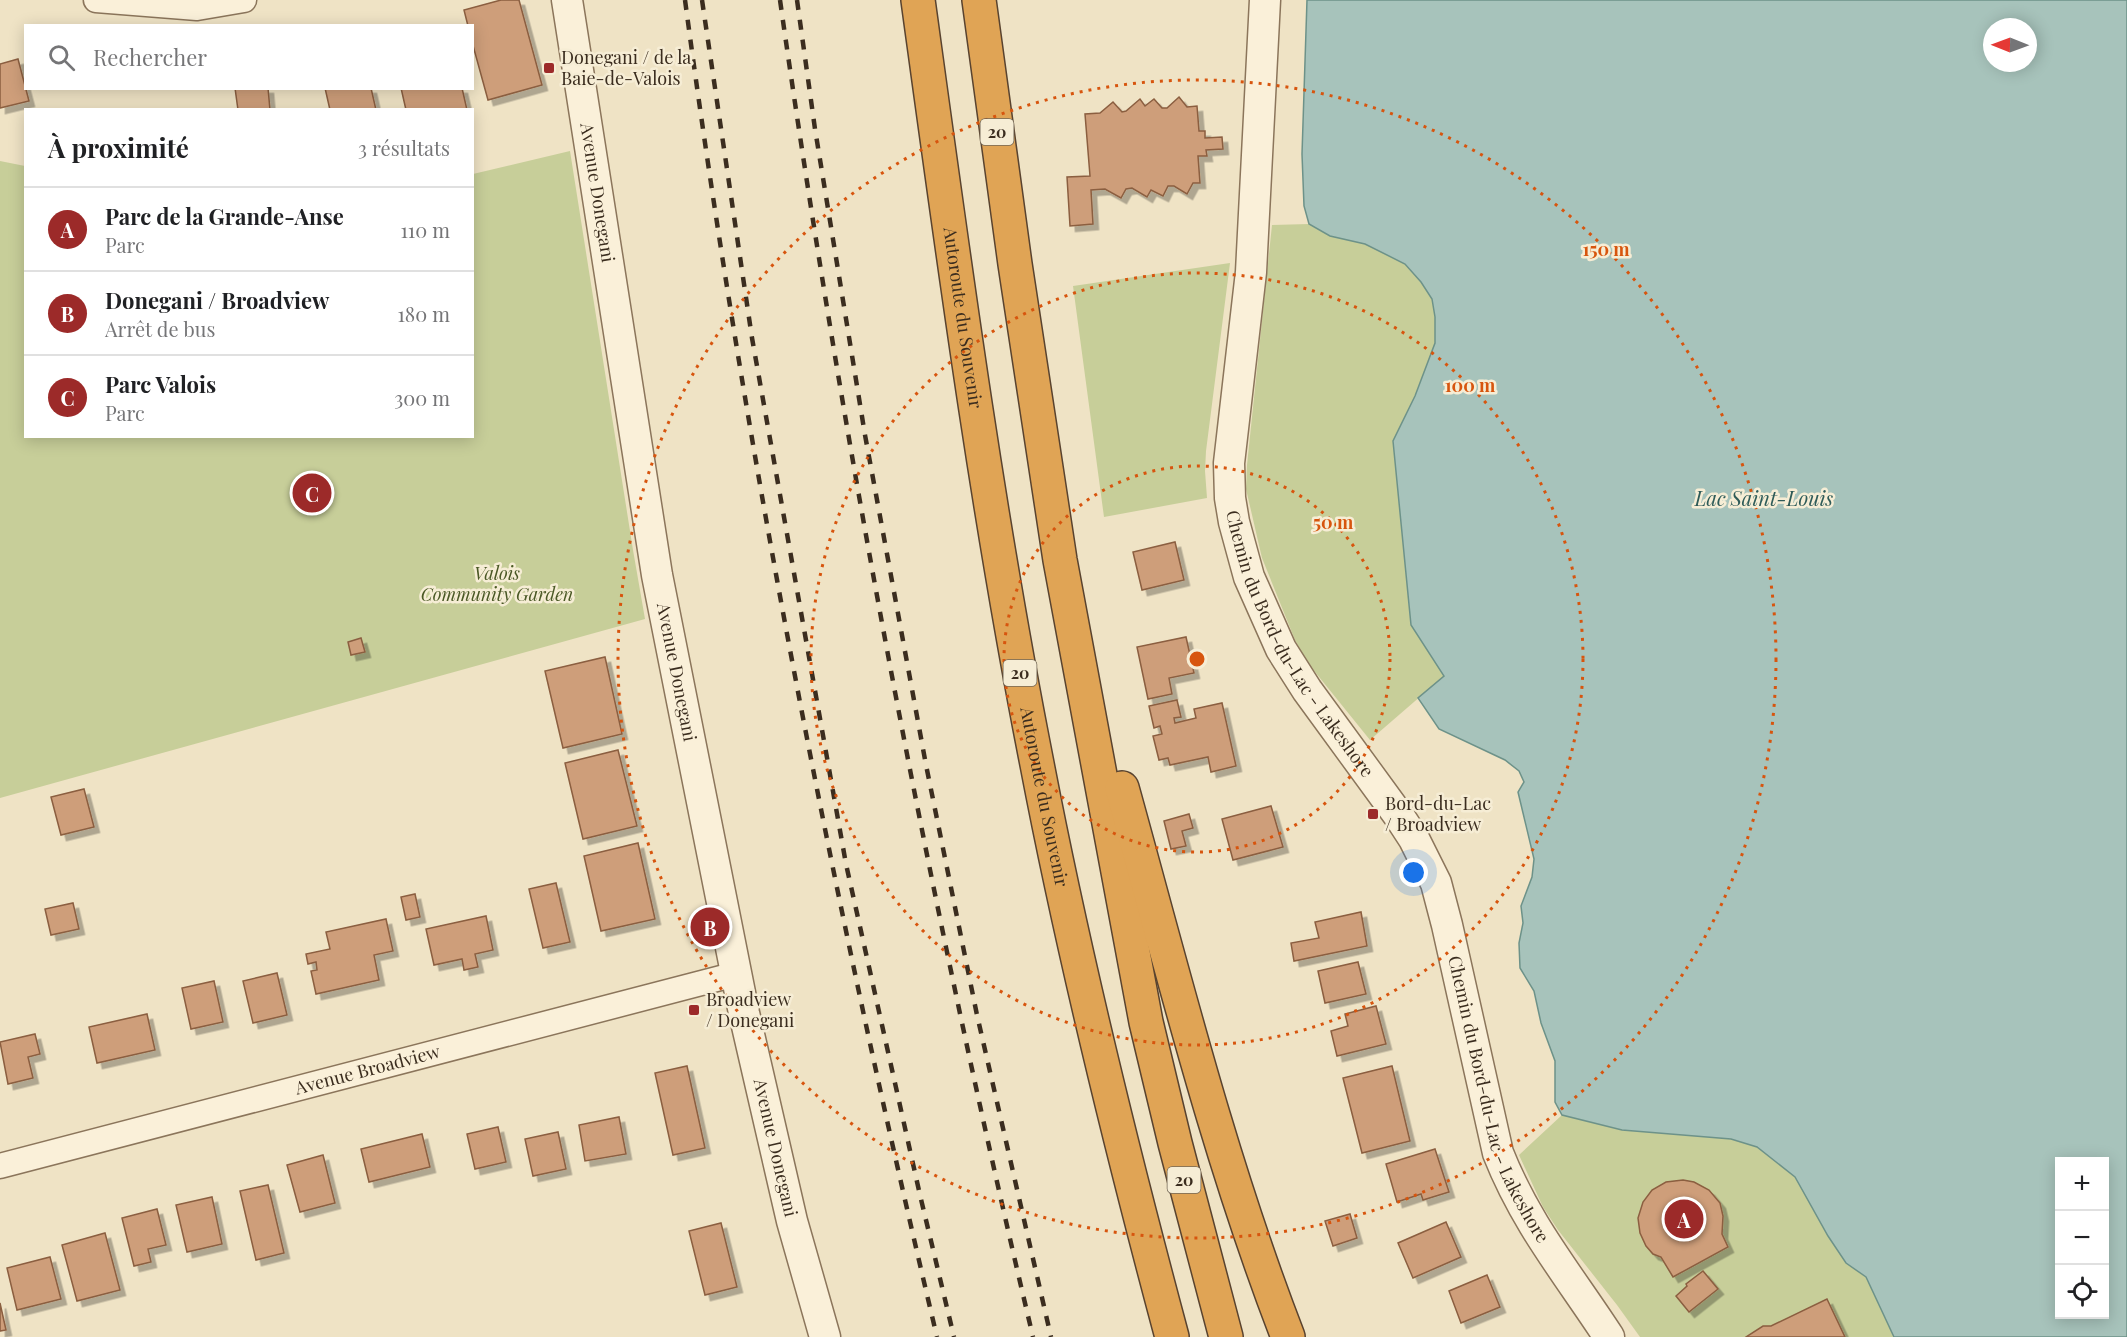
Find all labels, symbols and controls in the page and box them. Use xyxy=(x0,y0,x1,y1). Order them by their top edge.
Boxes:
north arrow xyxy=(1983,18,2037,72)
search box xyxy=(24,24,474,90)
icon: search xyxy=(45,41,78,74)
text: Rechercher xyxy=(93,42,207,72)
place label: Donegani / de la Baie-de-Valois xyxy=(561,45,691,90)
marker: Donegani / de la Baie-de-Valois xyxy=(542,61,556,75)
road number: 20 xyxy=(980,119,1014,145)
street label: Avenue Donegani xyxy=(575,120,621,264)
text: À proximité xyxy=(48,130,189,165)
text: 3 résultats xyxy=(358,134,450,161)
text: Parc de la Grande-Anse xyxy=(105,201,344,231)
text: A xyxy=(61,216,74,243)
text: 110 m xyxy=(400,216,450,243)
street label: Autoroute du Souvenir xyxy=(938,225,989,410)
text: Parc xyxy=(105,231,145,258)
text: 150 m xyxy=(1582,237,1630,261)
text: Donegani / Broadview xyxy=(105,285,329,315)
text: B xyxy=(61,300,74,327)
text: 180 m xyxy=(397,300,450,327)
text: Arrêt de bus xyxy=(105,315,215,342)
text: Parc Valois xyxy=(105,369,216,399)
text: 100 m xyxy=(1445,373,1496,397)
text: C xyxy=(60,384,75,411)
text: 300 m xyxy=(394,384,450,411)
text: Parc xyxy=(105,399,145,426)
pin: C xyxy=(292,470,332,516)
water label: Lac Saint-Louis xyxy=(1694,484,1834,511)
street label: Chemin du Bord-du-Lac - Lakeshore xyxy=(1221,508,1380,782)
text: 50 m xyxy=(1313,510,1354,534)
park label: Valois Community Garden xyxy=(421,561,573,606)
street label: Avenue Donegani xyxy=(652,599,703,743)
centre of rings xyxy=(1187,649,1207,669)
road number: 20 xyxy=(1004,660,1036,686)
street label: Autoroute du Souvenir xyxy=(1015,704,1075,889)
place label: Bord-du-Lac / Broadview xyxy=(1385,791,1491,836)
marker: Bord-du-Lac / Broadview xyxy=(1366,807,1380,821)
your location xyxy=(1399,858,1428,887)
pin: B xyxy=(690,904,730,950)
street label: Chemin du Bord-du-Lac - Lakeshore xyxy=(1443,953,1555,1247)
place label: Broadview / Donegani xyxy=(706,987,794,1032)
marker: Broadview / Donegani xyxy=(687,1003,701,1017)
street label: Avenue Broadview xyxy=(291,1039,443,1100)
street label: Avenue Donegani xyxy=(748,1075,804,1219)
map controls xyxy=(2055,1157,2109,1319)
button: + xyxy=(2055,1157,2109,1211)
road number: 20 xyxy=(1168,1167,1200,1193)
pin: A xyxy=(1664,1196,1704,1242)
button: − xyxy=(2055,1211,2109,1265)
button: locate xyxy=(2055,1265,2109,1319)

